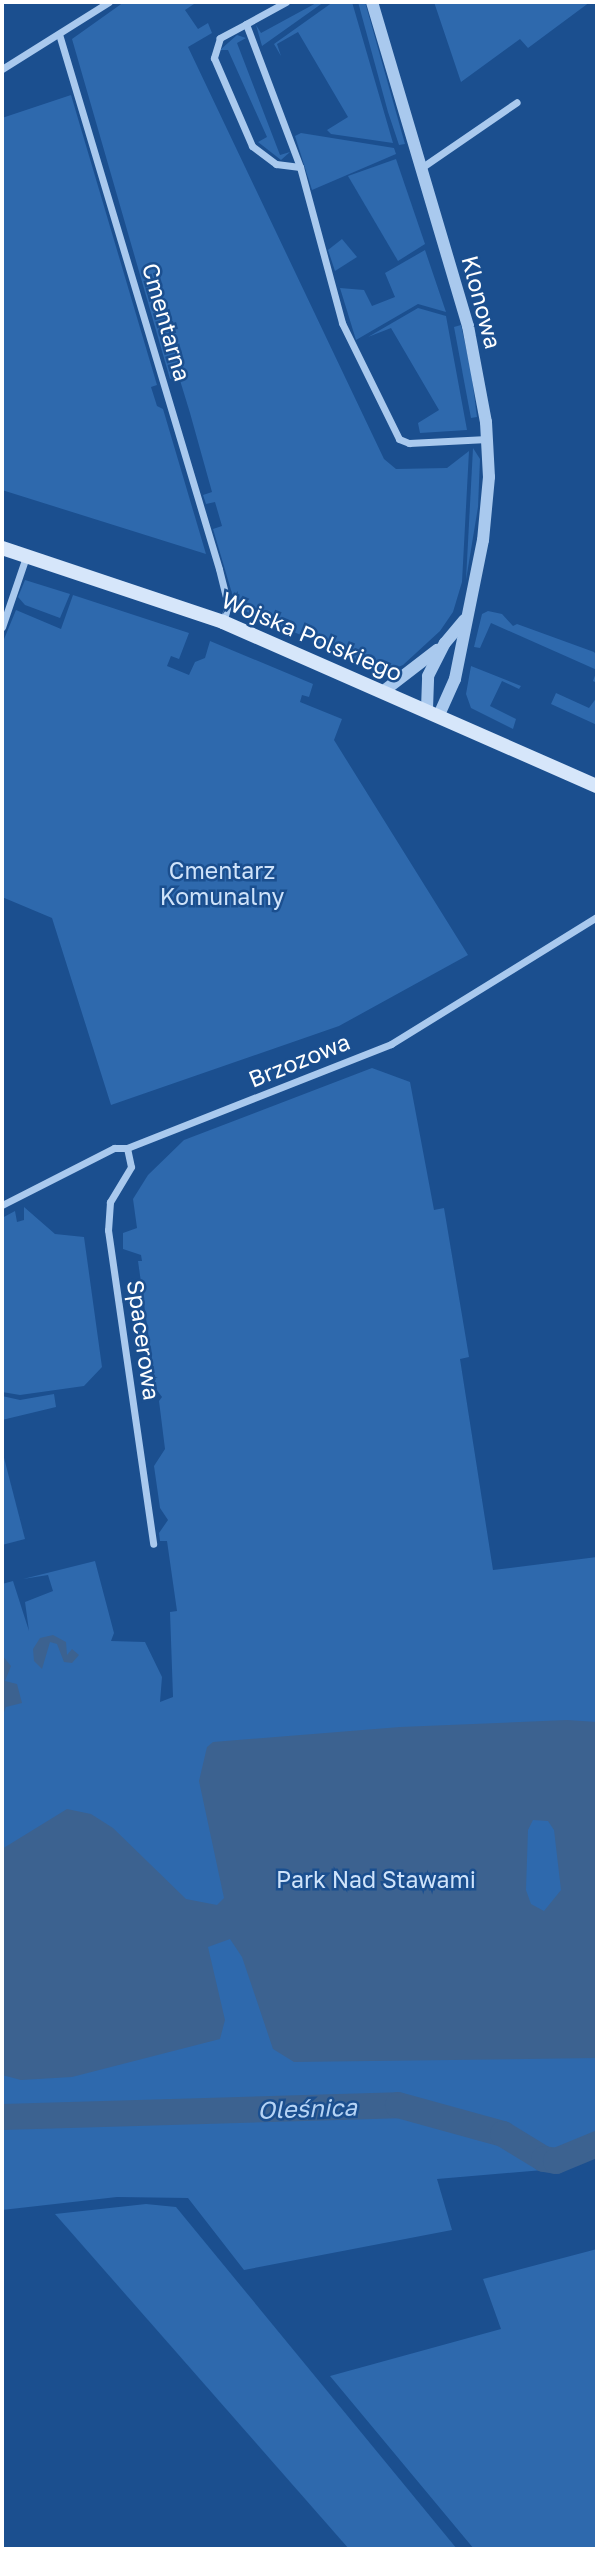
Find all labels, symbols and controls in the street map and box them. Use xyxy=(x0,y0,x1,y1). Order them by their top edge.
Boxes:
street label: Klonowa xyxy=(456,252,508,352)
street label: Cmentarna xyxy=(137,260,197,384)
street label: Wojska Polskiego xyxy=(218,586,406,686)
park label: Cmentarz Komunalny xyxy=(160,856,284,910)
street label: Brzozowa xyxy=(244,1027,354,1093)
street label: Spacerowa xyxy=(122,1278,166,1402)
park label: Park Nad Stawami xyxy=(276,1865,476,1893)
water label: Oleśnica xyxy=(257,2092,357,2124)

